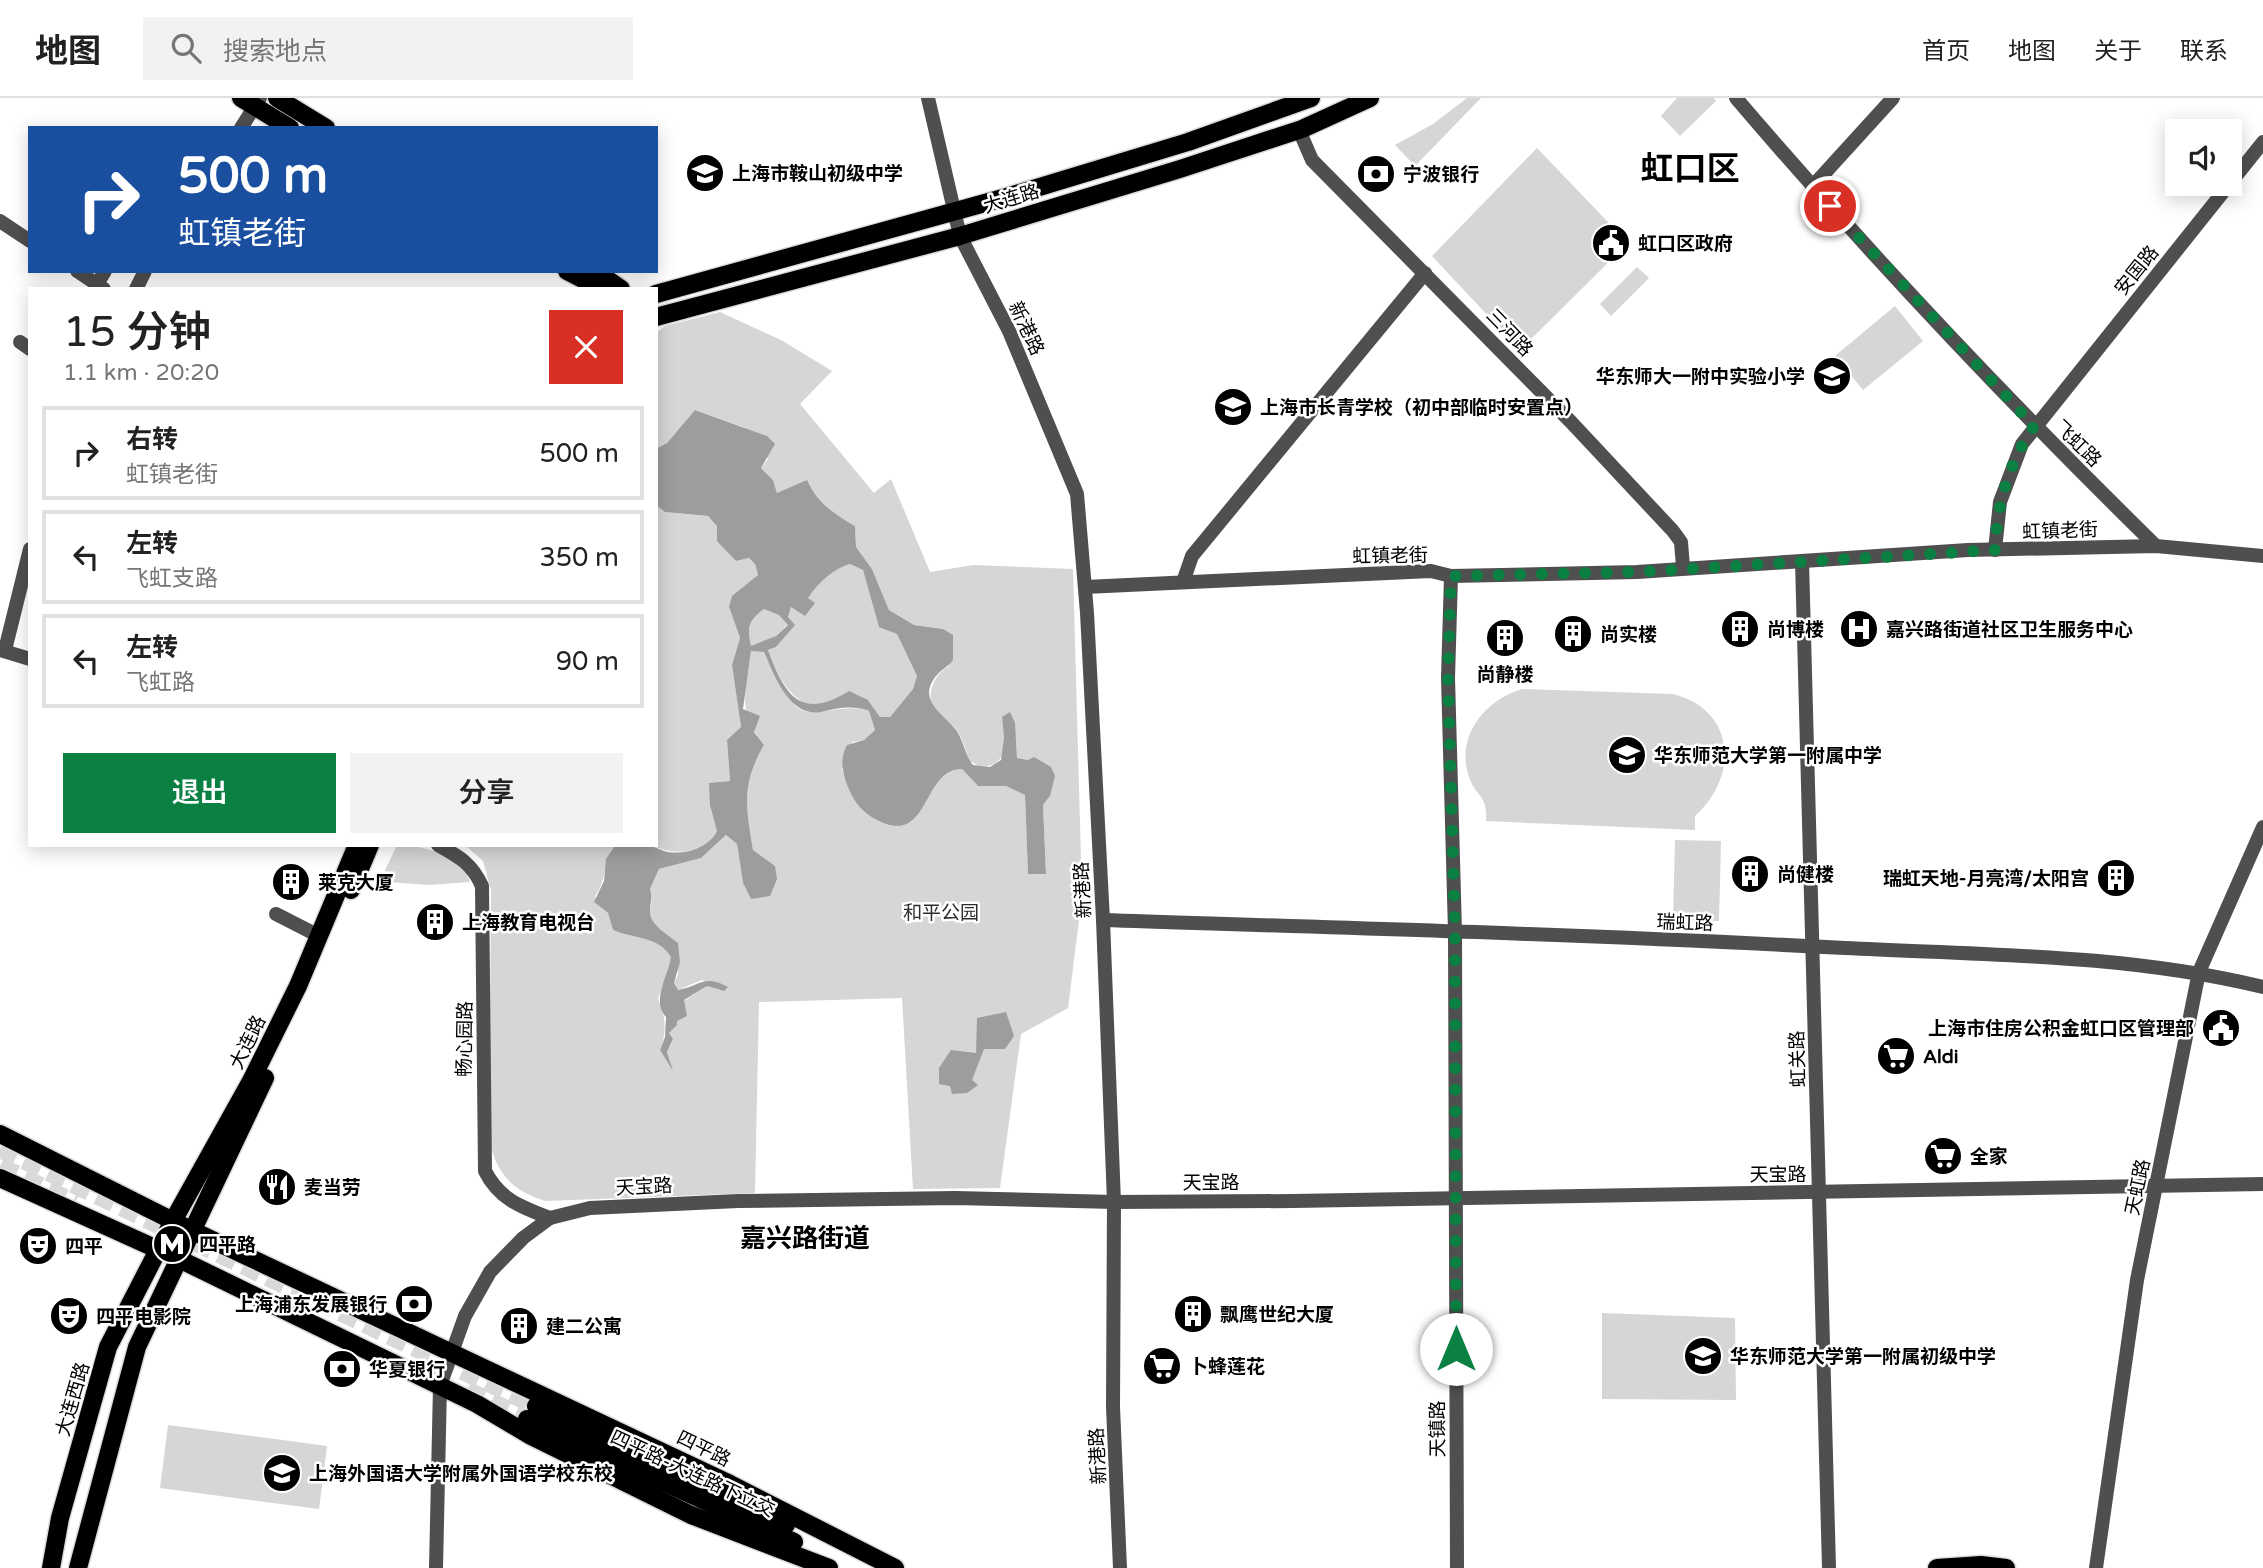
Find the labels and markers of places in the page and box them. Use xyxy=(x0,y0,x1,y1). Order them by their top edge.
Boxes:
school or university icon: 上海市鞍山初级中学 xyxy=(684,152,726,194)
bank icon: 宁波银行 xyxy=(1355,153,1397,195)
place label: 上海市鞍山初级中学 xyxy=(732,163,903,185)
place label: 宁波银行 xyxy=(1403,164,1479,186)
pin xyxy=(1800,176,1860,236)
public building icon: 虹口区政府 xyxy=(1590,222,1632,264)
place label: 虹口区政府 xyxy=(1638,233,1733,255)
school or university icon: 华东师大一附中实验小学 xyxy=(1811,355,1853,397)
place label: 华东师大一附中实验小学 xyxy=(1596,366,1805,388)
school or university icon: 上海市长青学校（初中部临时安置点） xyxy=(1212,386,1254,428)
place label: 上海市长青学校（初中部临时安置点） xyxy=(1260,397,1583,419)
building icon: 尚博楼 xyxy=(1719,608,1761,650)
hospital icon: 嘉兴路街道社区卫生服务中心 xyxy=(1838,608,1880,650)
building icon: 尚实楼 xyxy=(1552,613,1594,655)
building icon: 尚静楼 xyxy=(1484,617,1526,659)
place label: 尚博楼 xyxy=(1767,619,1824,641)
place label: 嘉兴路街道社区卫生服务中心 xyxy=(1886,619,2133,641)
place label: 尚实楼 xyxy=(1600,624,1657,646)
place label: 尚静楼 xyxy=(1476,664,1534,686)
school or university icon: 华东师范大学第一附属中学 xyxy=(1606,734,1648,776)
place label: 华东师范大学第一附属中学 xyxy=(1654,745,1882,767)
building icon: 尚健楼 xyxy=(1729,853,1771,895)
building icon: 瑞虹天地-月亮湾/太阳宫 xyxy=(2095,857,2137,899)
building icon: 莱克大厦 xyxy=(270,861,312,903)
place label: 尚健楼 xyxy=(1777,864,1834,886)
place label: 瑞虹天地-月亮湾/太阳宫 xyxy=(1883,868,2089,890)
place label: 莱克大厦 xyxy=(318,872,394,894)
building icon: 上海教育电视台 xyxy=(414,901,456,943)
place label: 上海教育电视台 xyxy=(462,912,595,934)
public building icon: 上海市住房公积金虹口区管理部 xyxy=(2200,1007,2242,1049)
place label: 上海市住房公积金虹口区管理部 xyxy=(1928,1018,2194,1040)
supermarket icon: Aldi xyxy=(1875,1035,1917,1077)
place label: Aldi xyxy=(1923,1046,1959,1068)
supermarket icon: 全家 xyxy=(1922,1135,1964,1177)
place label: 全家 xyxy=(1970,1146,2008,1168)
restaurant icon: 麦当劳 xyxy=(256,1166,298,1208)
place label: 麦当劳 xyxy=(304,1177,361,1199)
metro station icon: 四平路 xyxy=(151,1223,193,1265)
theatre icon: 四平 xyxy=(17,1225,59,1267)
place label: 四平路 xyxy=(199,1234,256,1256)
place label: 四平 xyxy=(65,1236,103,1258)
bank icon: 上海浦东发展银行 xyxy=(393,1283,435,1325)
building icon: 飘鹰世纪大厦 xyxy=(1172,1293,1214,1335)
place label: 上海浦东发展银行 xyxy=(235,1294,387,1316)
theatre icon: 四平电影院 xyxy=(48,1295,90,1337)
place label: 飘鹰世纪大厦 xyxy=(1220,1304,1334,1326)
building icon: 建二公寓 xyxy=(498,1305,540,1347)
place label: 四平电影院 xyxy=(96,1306,191,1328)
place label: 建二公寓 xyxy=(546,1316,622,1338)
school or university icon: 华东师范大学第一附属初级中学 xyxy=(1682,1335,1724,1377)
supermarket icon: 卜蜂莲花 xyxy=(1141,1345,1183,1387)
place label: 华东师范大学第一附属初级中学 xyxy=(1730,1346,1996,1368)
bank icon: 华夏银行 xyxy=(321,1348,363,1390)
place label: 卜蜂莲花 xyxy=(1189,1356,1265,1378)
place label: 华夏银行 xyxy=(369,1359,445,1381)
school or university icon: 上海外国语大学附属外国语学校东校 xyxy=(261,1452,303,1494)
place label: 上海外国语大学附属外国语学校东校 xyxy=(309,1463,613,1485)

